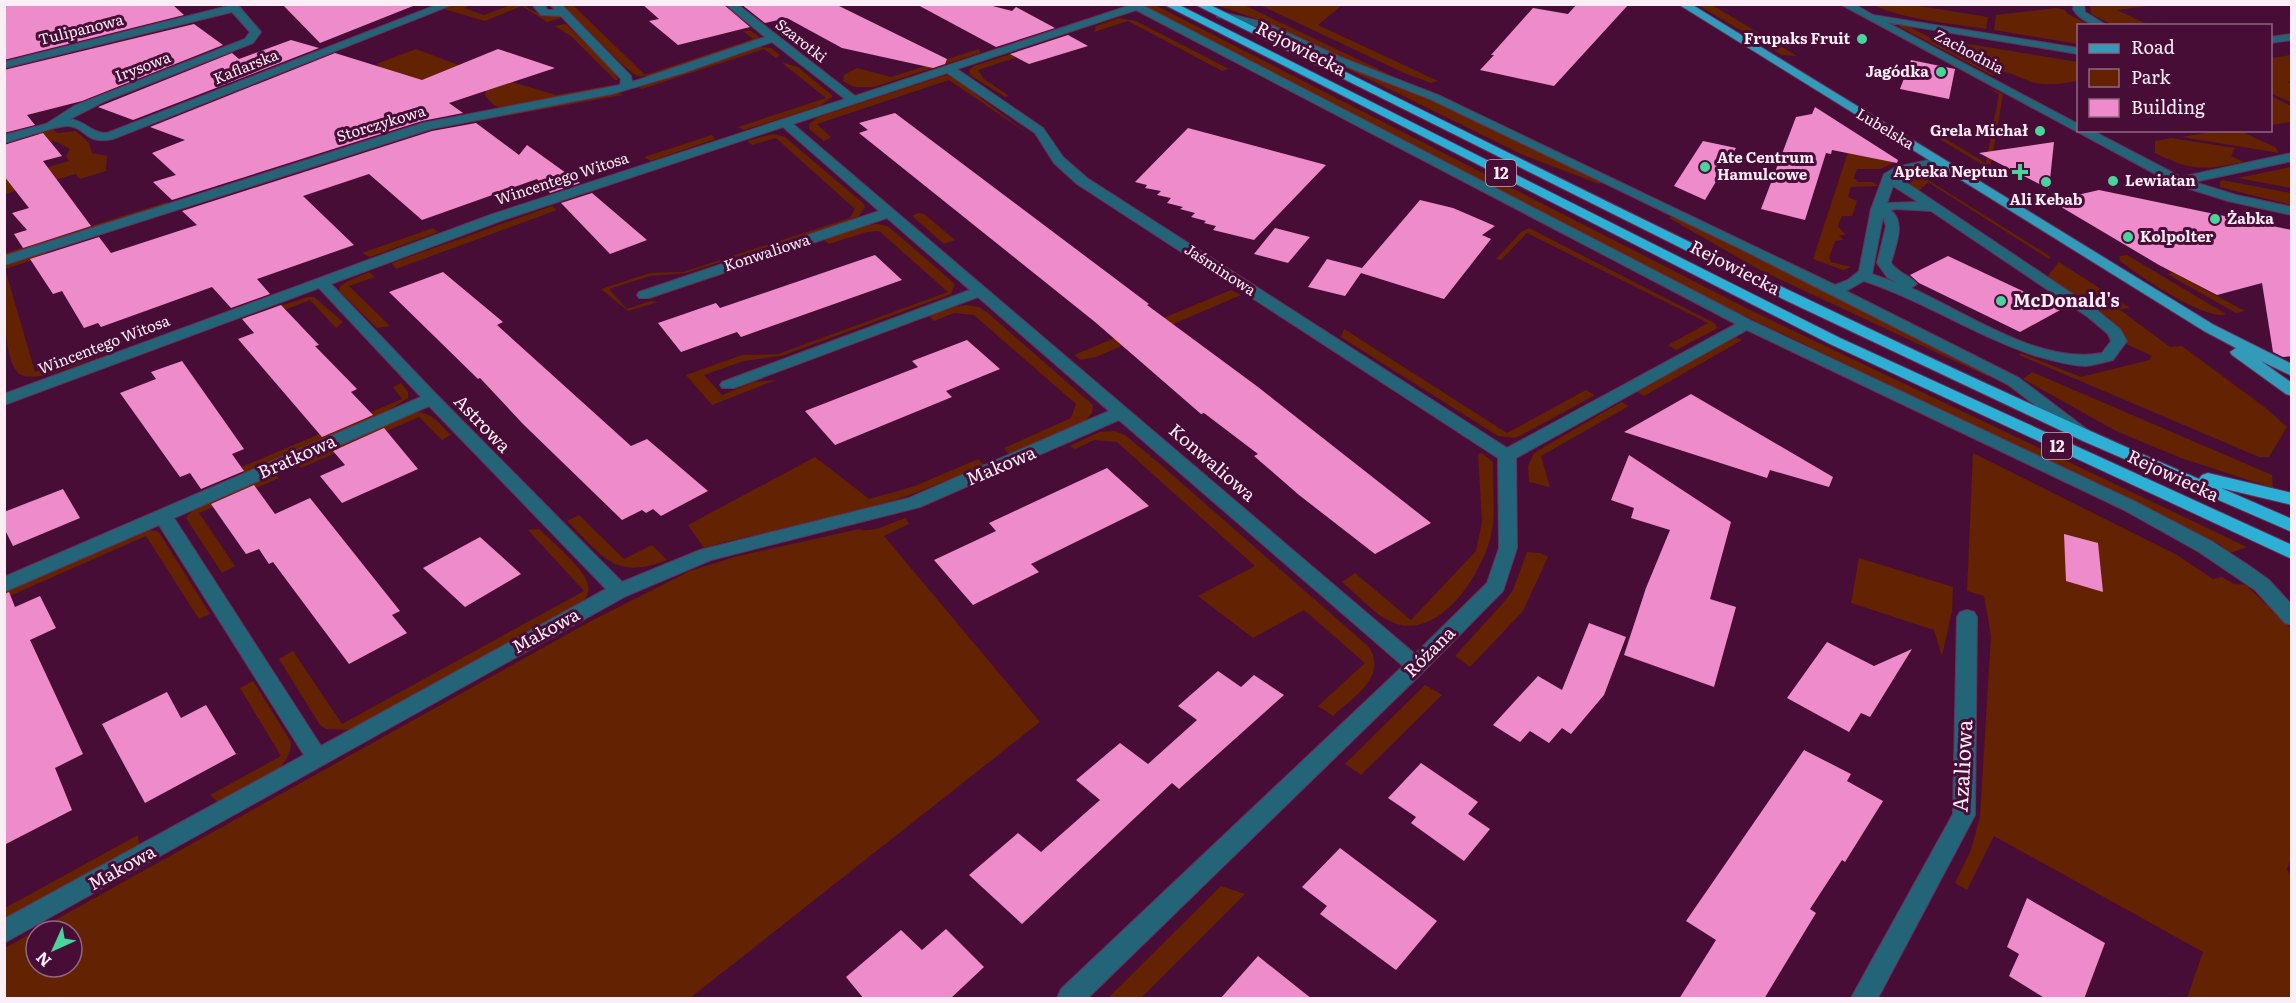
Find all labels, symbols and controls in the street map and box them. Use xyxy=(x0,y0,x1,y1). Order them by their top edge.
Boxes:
street label: Tulipanowa xyxy=(36,7,126,50)
street label: Szarotki xyxy=(771,12,833,67)
street label: Rejowiecka xyxy=(1252,13,1352,82)
street label: Zachodnia xyxy=(1931,23,2009,79)
legend xyxy=(2077,24,2272,132)
place label: Frupaks Fruit xyxy=(1744,26,1850,49)
marker: Frupaks Fruit xyxy=(1855,32,1869,46)
text: Road xyxy=(2131,33,2175,60)
street label: Kaflarska xyxy=(210,42,282,89)
street label: Irysowa xyxy=(111,44,174,87)
place label: Jagódka xyxy=(1865,59,1929,82)
text: Park xyxy=(2131,63,2172,90)
marker: Jagódka xyxy=(1934,65,1948,79)
text: Building xyxy=(2131,93,2206,120)
street label: Storczykowa xyxy=(333,98,429,147)
street label: Lubelska xyxy=(1852,101,1920,155)
place label: Grela Michał xyxy=(1930,118,2028,141)
marker: Grela Michał xyxy=(2033,124,2047,138)
street label: Wincentego Witosa xyxy=(492,145,632,210)
place label: Ate Centrum Hamulcowe xyxy=(1717,145,1814,185)
place label: Apteka Neptun xyxy=(1894,159,2009,182)
road number: 12 xyxy=(1486,160,1516,186)
marker: Ate Centrum Hamulcowe xyxy=(1698,160,1712,174)
marker: Apteka Neptun xyxy=(2013,165,2027,179)
place label: Lewiatan xyxy=(2125,168,2196,191)
marker: Lewiatan xyxy=(2106,174,2120,188)
marker: Ali Kebab xyxy=(2039,175,2053,189)
place label: Ali Kebab xyxy=(2010,187,2083,210)
place label: Żabka xyxy=(2227,206,2274,229)
marker: Żabka xyxy=(2208,212,2222,226)
place label: Kolpolter xyxy=(2140,224,2213,247)
street label: Konwaliowa xyxy=(720,227,813,276)
marker: Kolpolter xyxy=(2121,230,2135,244)
street label: Rejowiecka xyxy=(1686,232,1786,301)
street label: Jaśminowa xyxy=(1180,237,1262,301)
place label: McDonald's xyxy=(2013,286,2119,313)
marker: McDonald's xyxy=(1994,294,2008,308)
street label: Wincentego Witosa xyxy=(34,308,173,379)
street label: Astrowa xyxy=(448,388,518,458)
street label: Konwaliowa xyxy=(1164,417,1263,507)
street label: Bratkowa xyxy=(253,426,340,485)
road number: 12 xyxy=(2042,433,2072,459)
street label: Makowa xyxy=(961,438,1040,491)
street label: Rejowiecka xyxy=(2123,442,2224,508)
street label: Makowa xyxy=(507,600,584,659)
street label: Różana xyxy=(1397,619,1461,683)
street label: Azaliowa xyxy=(1943,718,1978,813)
street label: Makowa xyxy=(83,837,160,896)
north arrow xyxy=(24,919,84,979)
text: N xyxy=(29,947,56,974)

